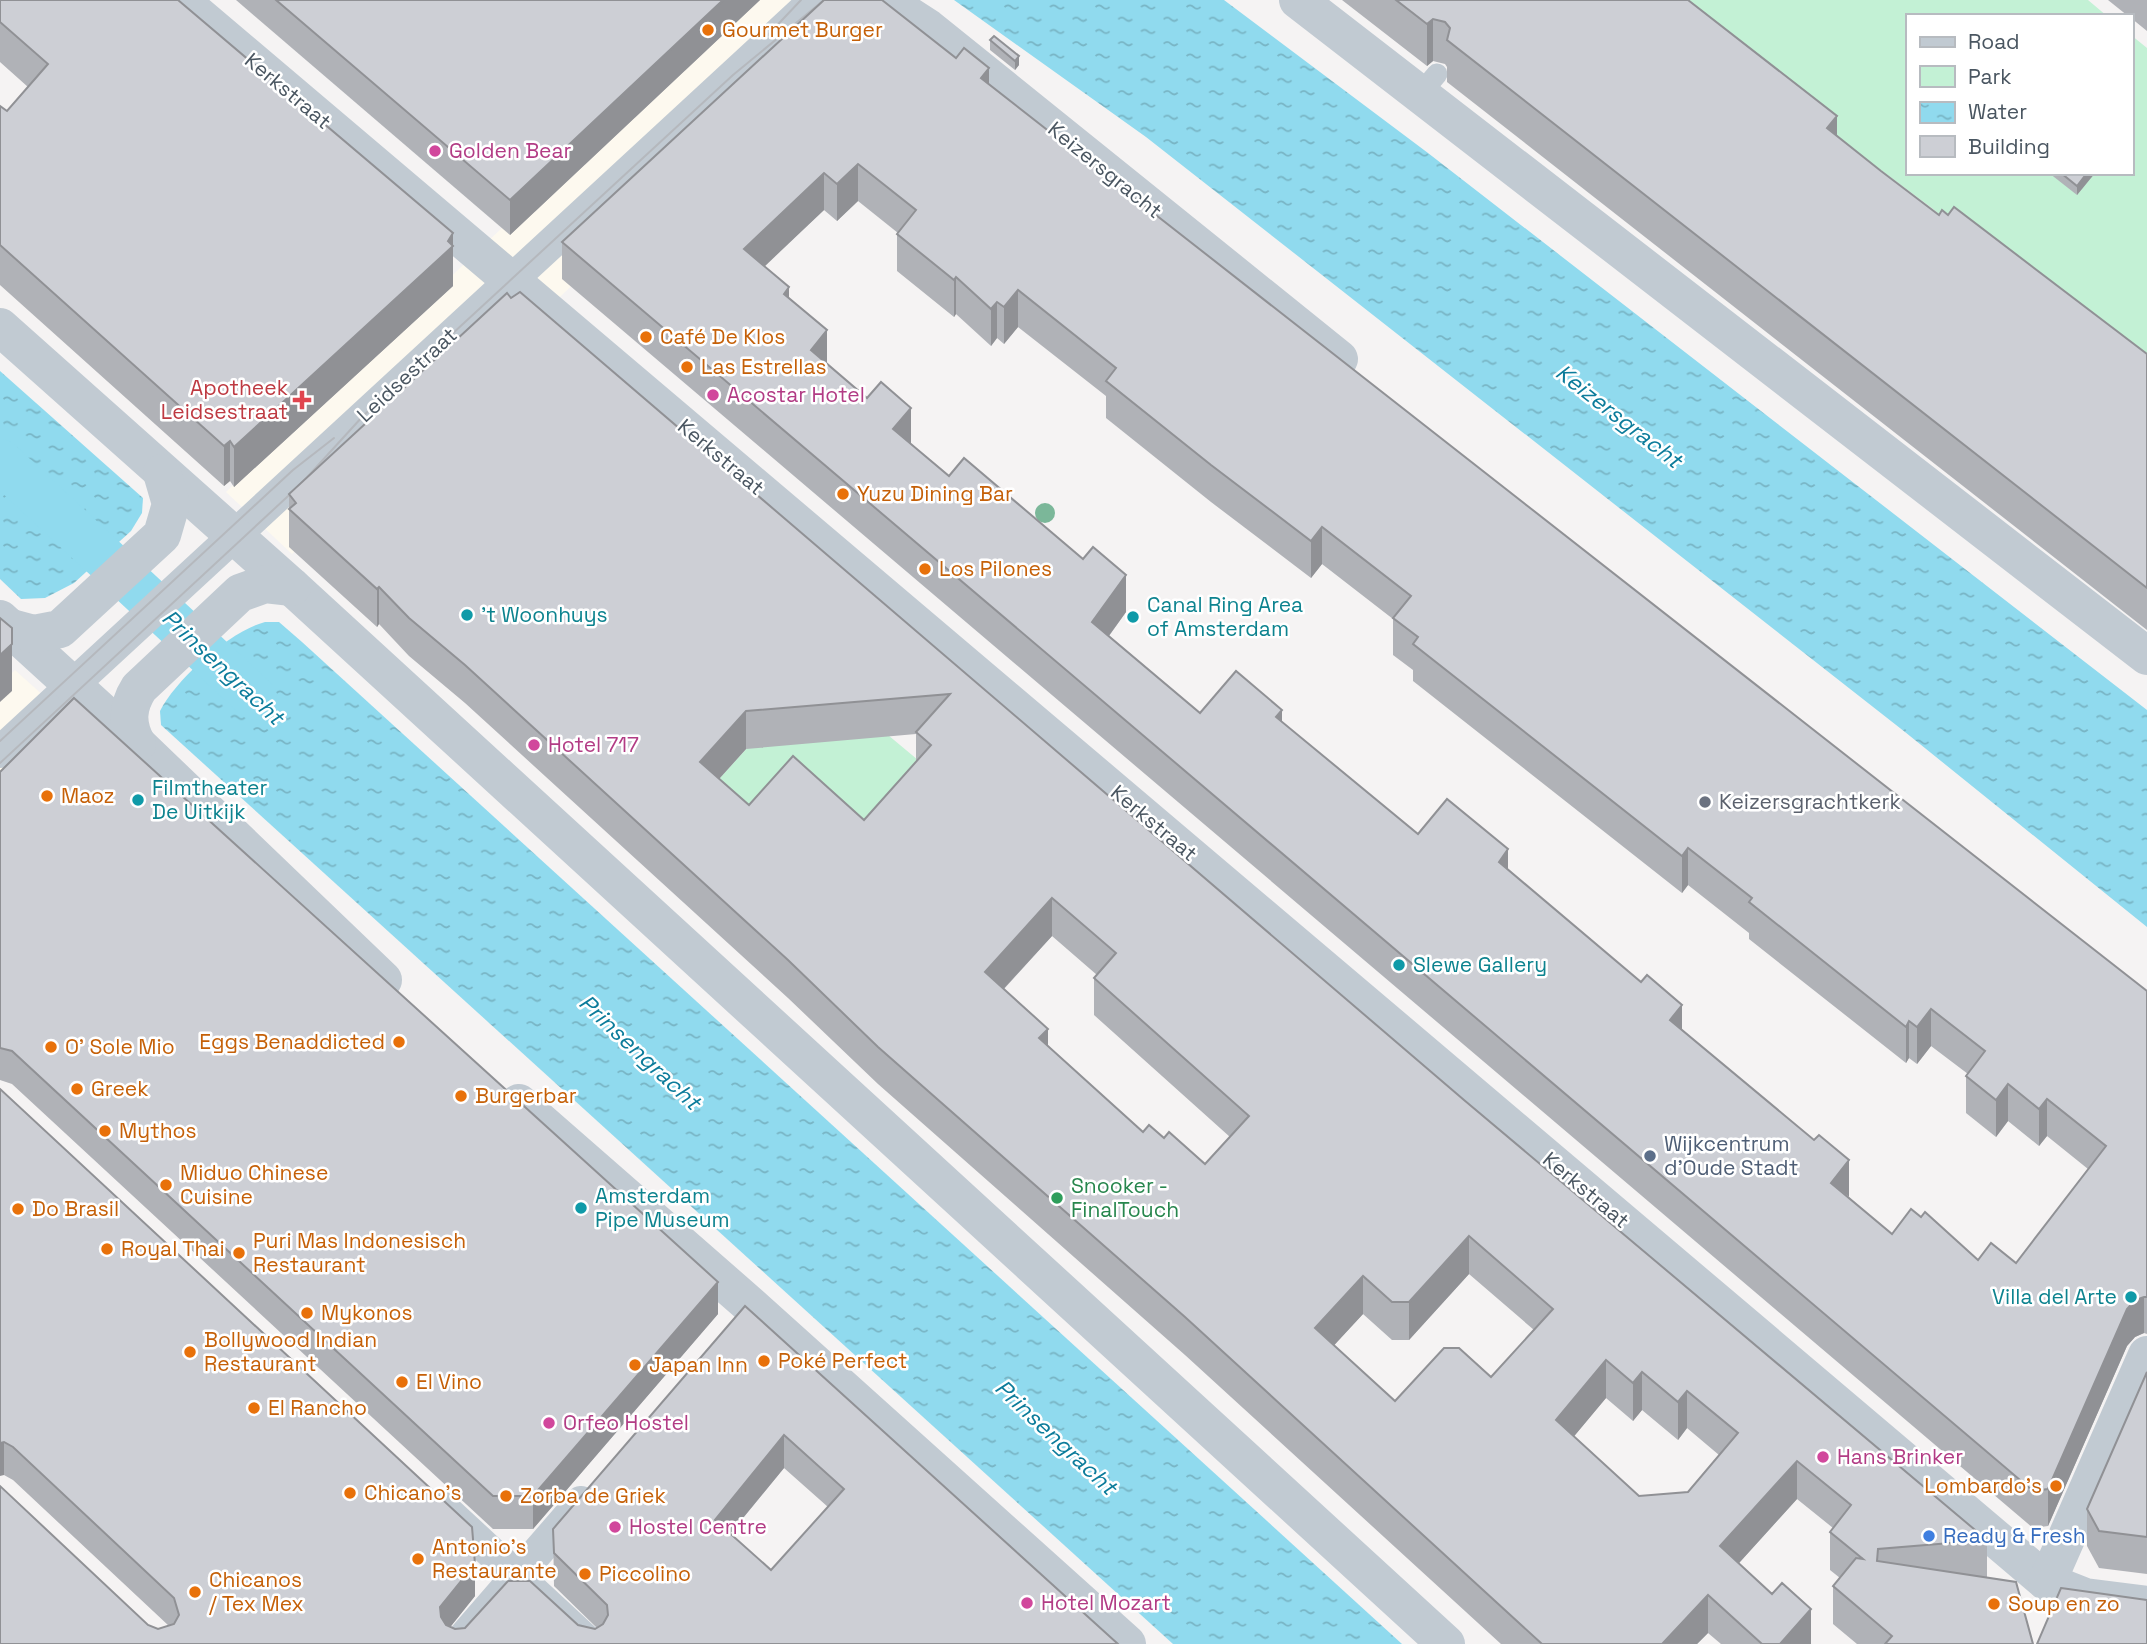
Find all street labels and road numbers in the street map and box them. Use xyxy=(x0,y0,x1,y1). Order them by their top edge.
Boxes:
street label: Kerkstraat xyxy=(239,47,337,135)
street label: Keizersgracht xyxy=(1043,115,1168,224)
street label: Leidsestraat xyxy=(351,321,462,428)
street label: Kerkstraat xyxy=(672,413,770,501)
street label: Kerkstraat xyxy=(1105,779,1203,867)
street label: Kerkstraat xyxy=(1537,1146,1635,1234)

